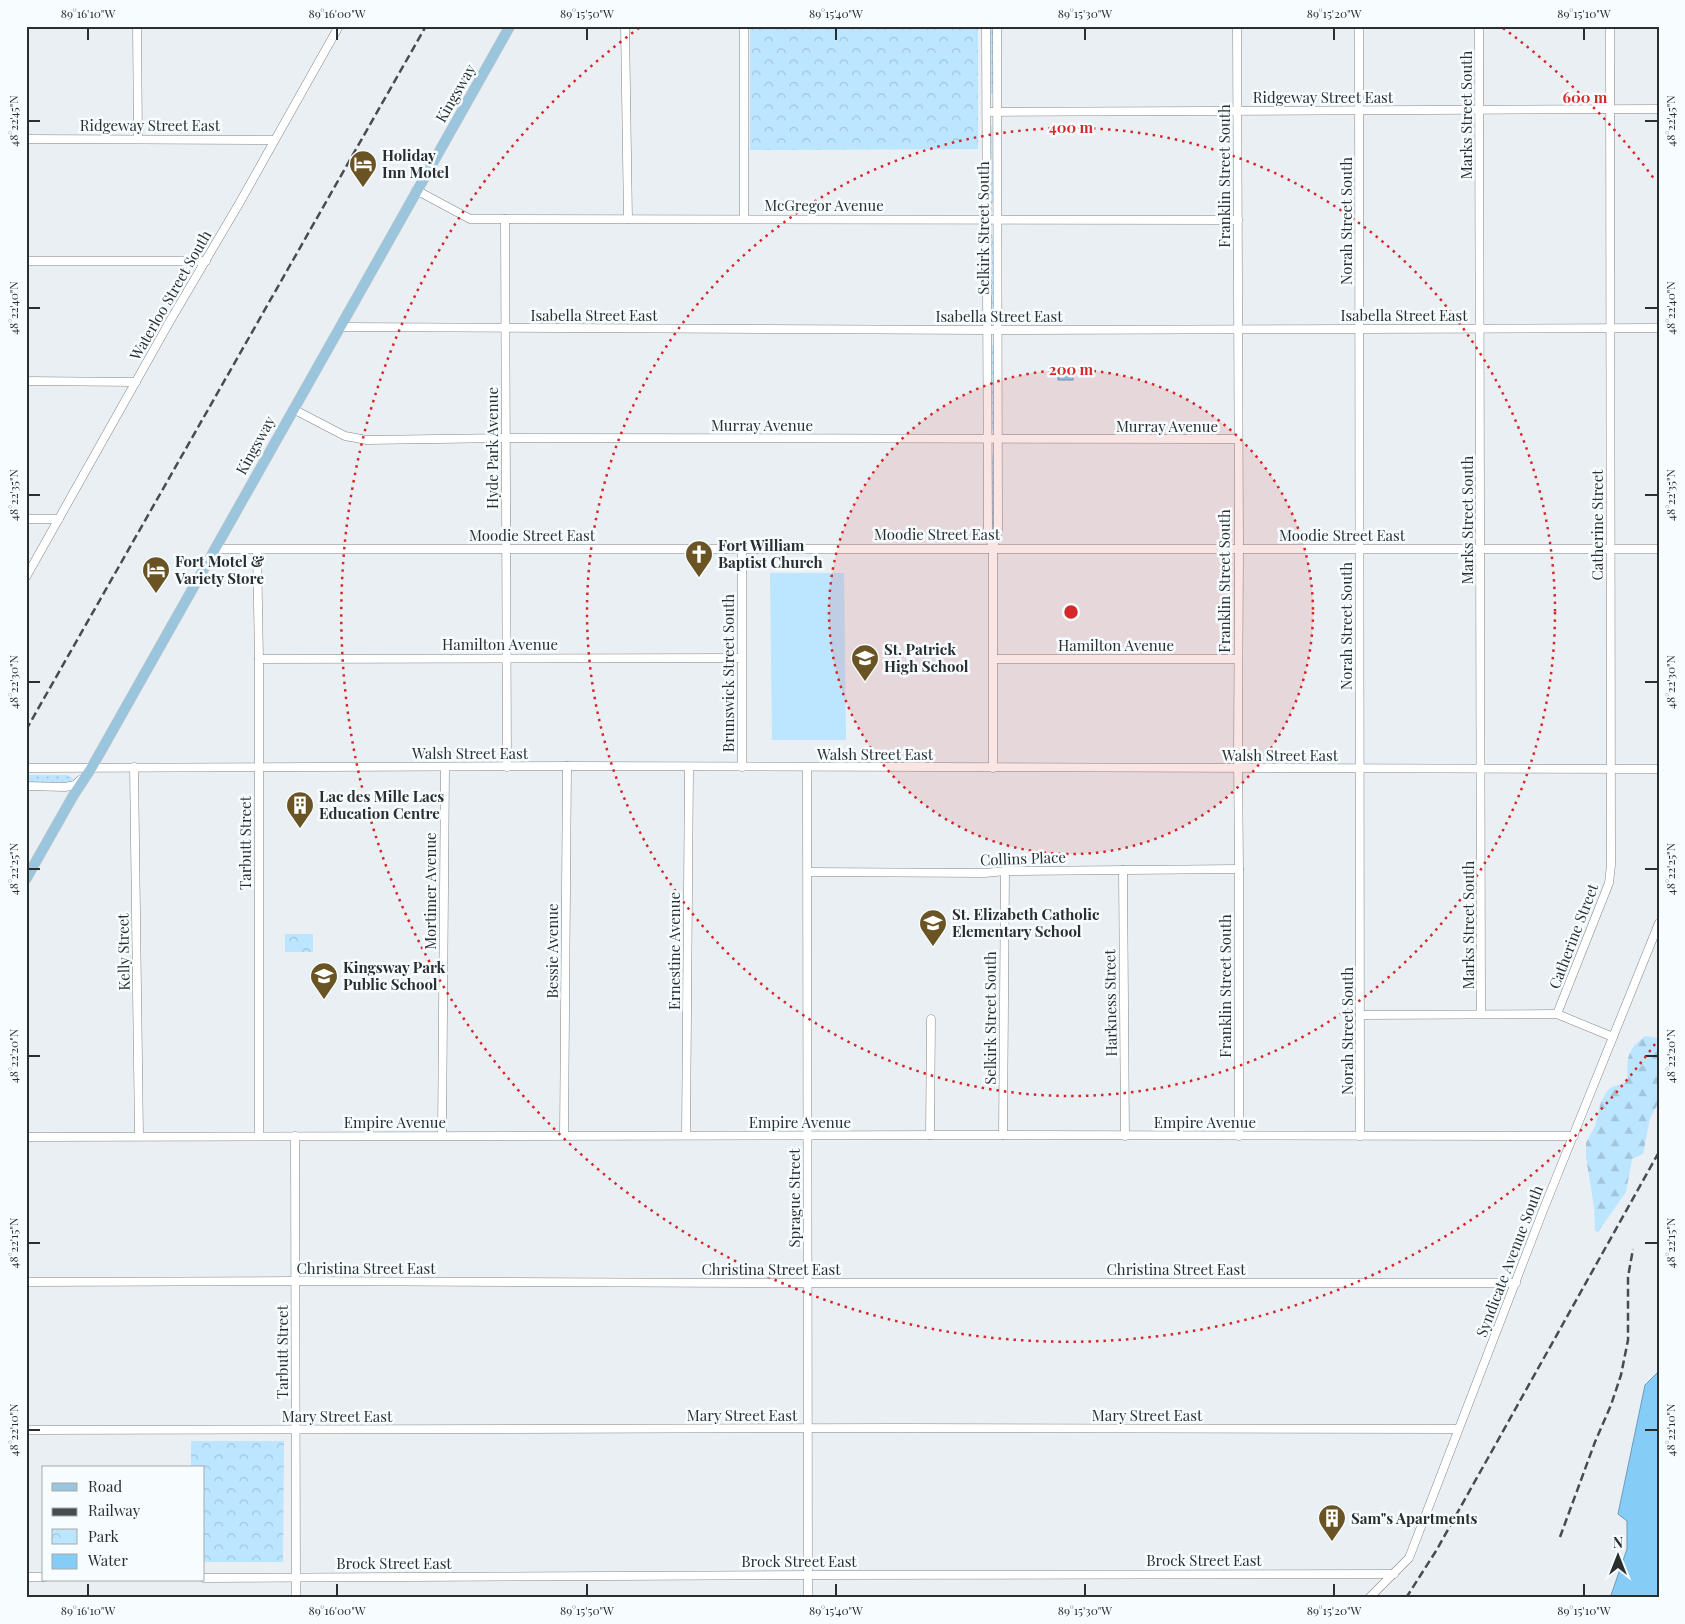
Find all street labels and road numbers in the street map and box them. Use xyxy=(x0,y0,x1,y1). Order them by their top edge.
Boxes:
street label: Marks Street South xyxy=(1456,51,1476,179)
street label: Kingsway xyxy=(430,60,480,126)
street label: Ridgeway Street East xyxy=(1253,87,1394,107)
street label: Franklin Street South xyxy=(1214,104,1234,248)
street label: Ridgeway Street East xyxy=(80,115,221,135)
street label: Norah Street South xyxy=(1336,157,1356,285)
street label: Selkirk Street South xyxy=(973,161,993,295)
street label: McGregor Avenue xyxy=(764,195,884,215)
street label: Waterloo Street South xyxy=(124,226,215,364)
street label: Isabella Street East xyxy=(530,305,658,325)
street label: Isabella Street East xyxy=(1340,305,1468,325)
street label: Isabella Street East xyxy=(935,306,1063,326)
street label: Hyde Park Avenue xyxy=(482,387,502,509)
street label: Kingsway xyxy=(231,412,279,478)
street label: Murray Avenue xyxy=(711,415,813,435)
street label: Murray Avenue xyxy=(1116,416,1218,436)
street label: Marks Street South xyxy=(1457,456,1477,584)
street label: Catherine Street xyxy=(1587,469,1607,581)
street label: Franklin Street South xyxy=(1214,509,1234,653)
street label: Moodie Street East xyxy=(874,524,1001,544)
street label: Moodie Street East xyxy=(469,525,596,545)
street label: Moodie Street East xyxy=(1279,525,1406,545)
street label: Norah Street South xyxy=(1336,562,1356,690)
street label: Brunswick Street South xyxy=(718,594,738,752)
street label: Hamilton Avenue xyxy=(442,634,558,654)
street label: Hamilton Avenue xyxy=(1058,635,1174,655)
street label: Walsh Street East xyxy=(411,743,529,763)
street label: Walsh Street East xyxy=(816,744,934,764)
street label: Walsh Street East xyxy=(1221,745,1339,765)
street label: Tarbutt Street xyxy=(235,795,255,890)
street label: Mortimer Avenue xyxy=(420,832,440,950)
street label: Collins Place xyxy=(980,847,1066,869)
street label: Marks Street South xyxy=(1458,861,1478,989)
street label: Catherine Street xyxy=(1544,880,1602,991)
street label: Ernestine Avenue xyxy=(664,892,684,1010)
street label: Bessie Avenue xyxy=(542,903,562,999)
street label: Kelly Street xyxy=(112,913,134,991)
street label: Franklin Street South xyxy=(1215,914,1235,1058)
street label: Harkness Street xyxy=(1099,948,1121,1057)
street label: Selkirk Street South xyxy=(980,951,1000,1085)
street label: Norah Street South xyxy=(1337,967,1357,1095)
street label: Empire Avenue xyxy=(344,1112,446,1132)
street label: Empire Avenue xyxy=(749,1112,851,1132)
street label: Empire Avenue xyxy=(1154,1112,1256,1132)
street label: Sprague Street xyxy=(784,1148,804,1248)
street label: Syndicate Avenue South xyxy=(1471,1182,1547,1340)
street label: Christina Street East xyxy=(297,1258,436,1278)
street label: Christina Street East xyxy=(702,1259,841,1279)
street label: Christina Street East xyxy=(1107,1259,1246,1279)
street label: Tarbutt Street xyxy=(272,1304,292,1399)
street label: Mary Street East xyxy=(687,1405,798,1425)
street label: Mary Street East xyxy=(1092,1405,1203,1425)
street label: Mary Street East xyxy=(282,1406,393,1426)
street label: Brock Street East xyxy=(1146,1550,1262,1570)
street label: Brock Street East xyxy=(741,1551,857,1571)
street label: Brock Street East xyxy=(336,1553,452,1573)

